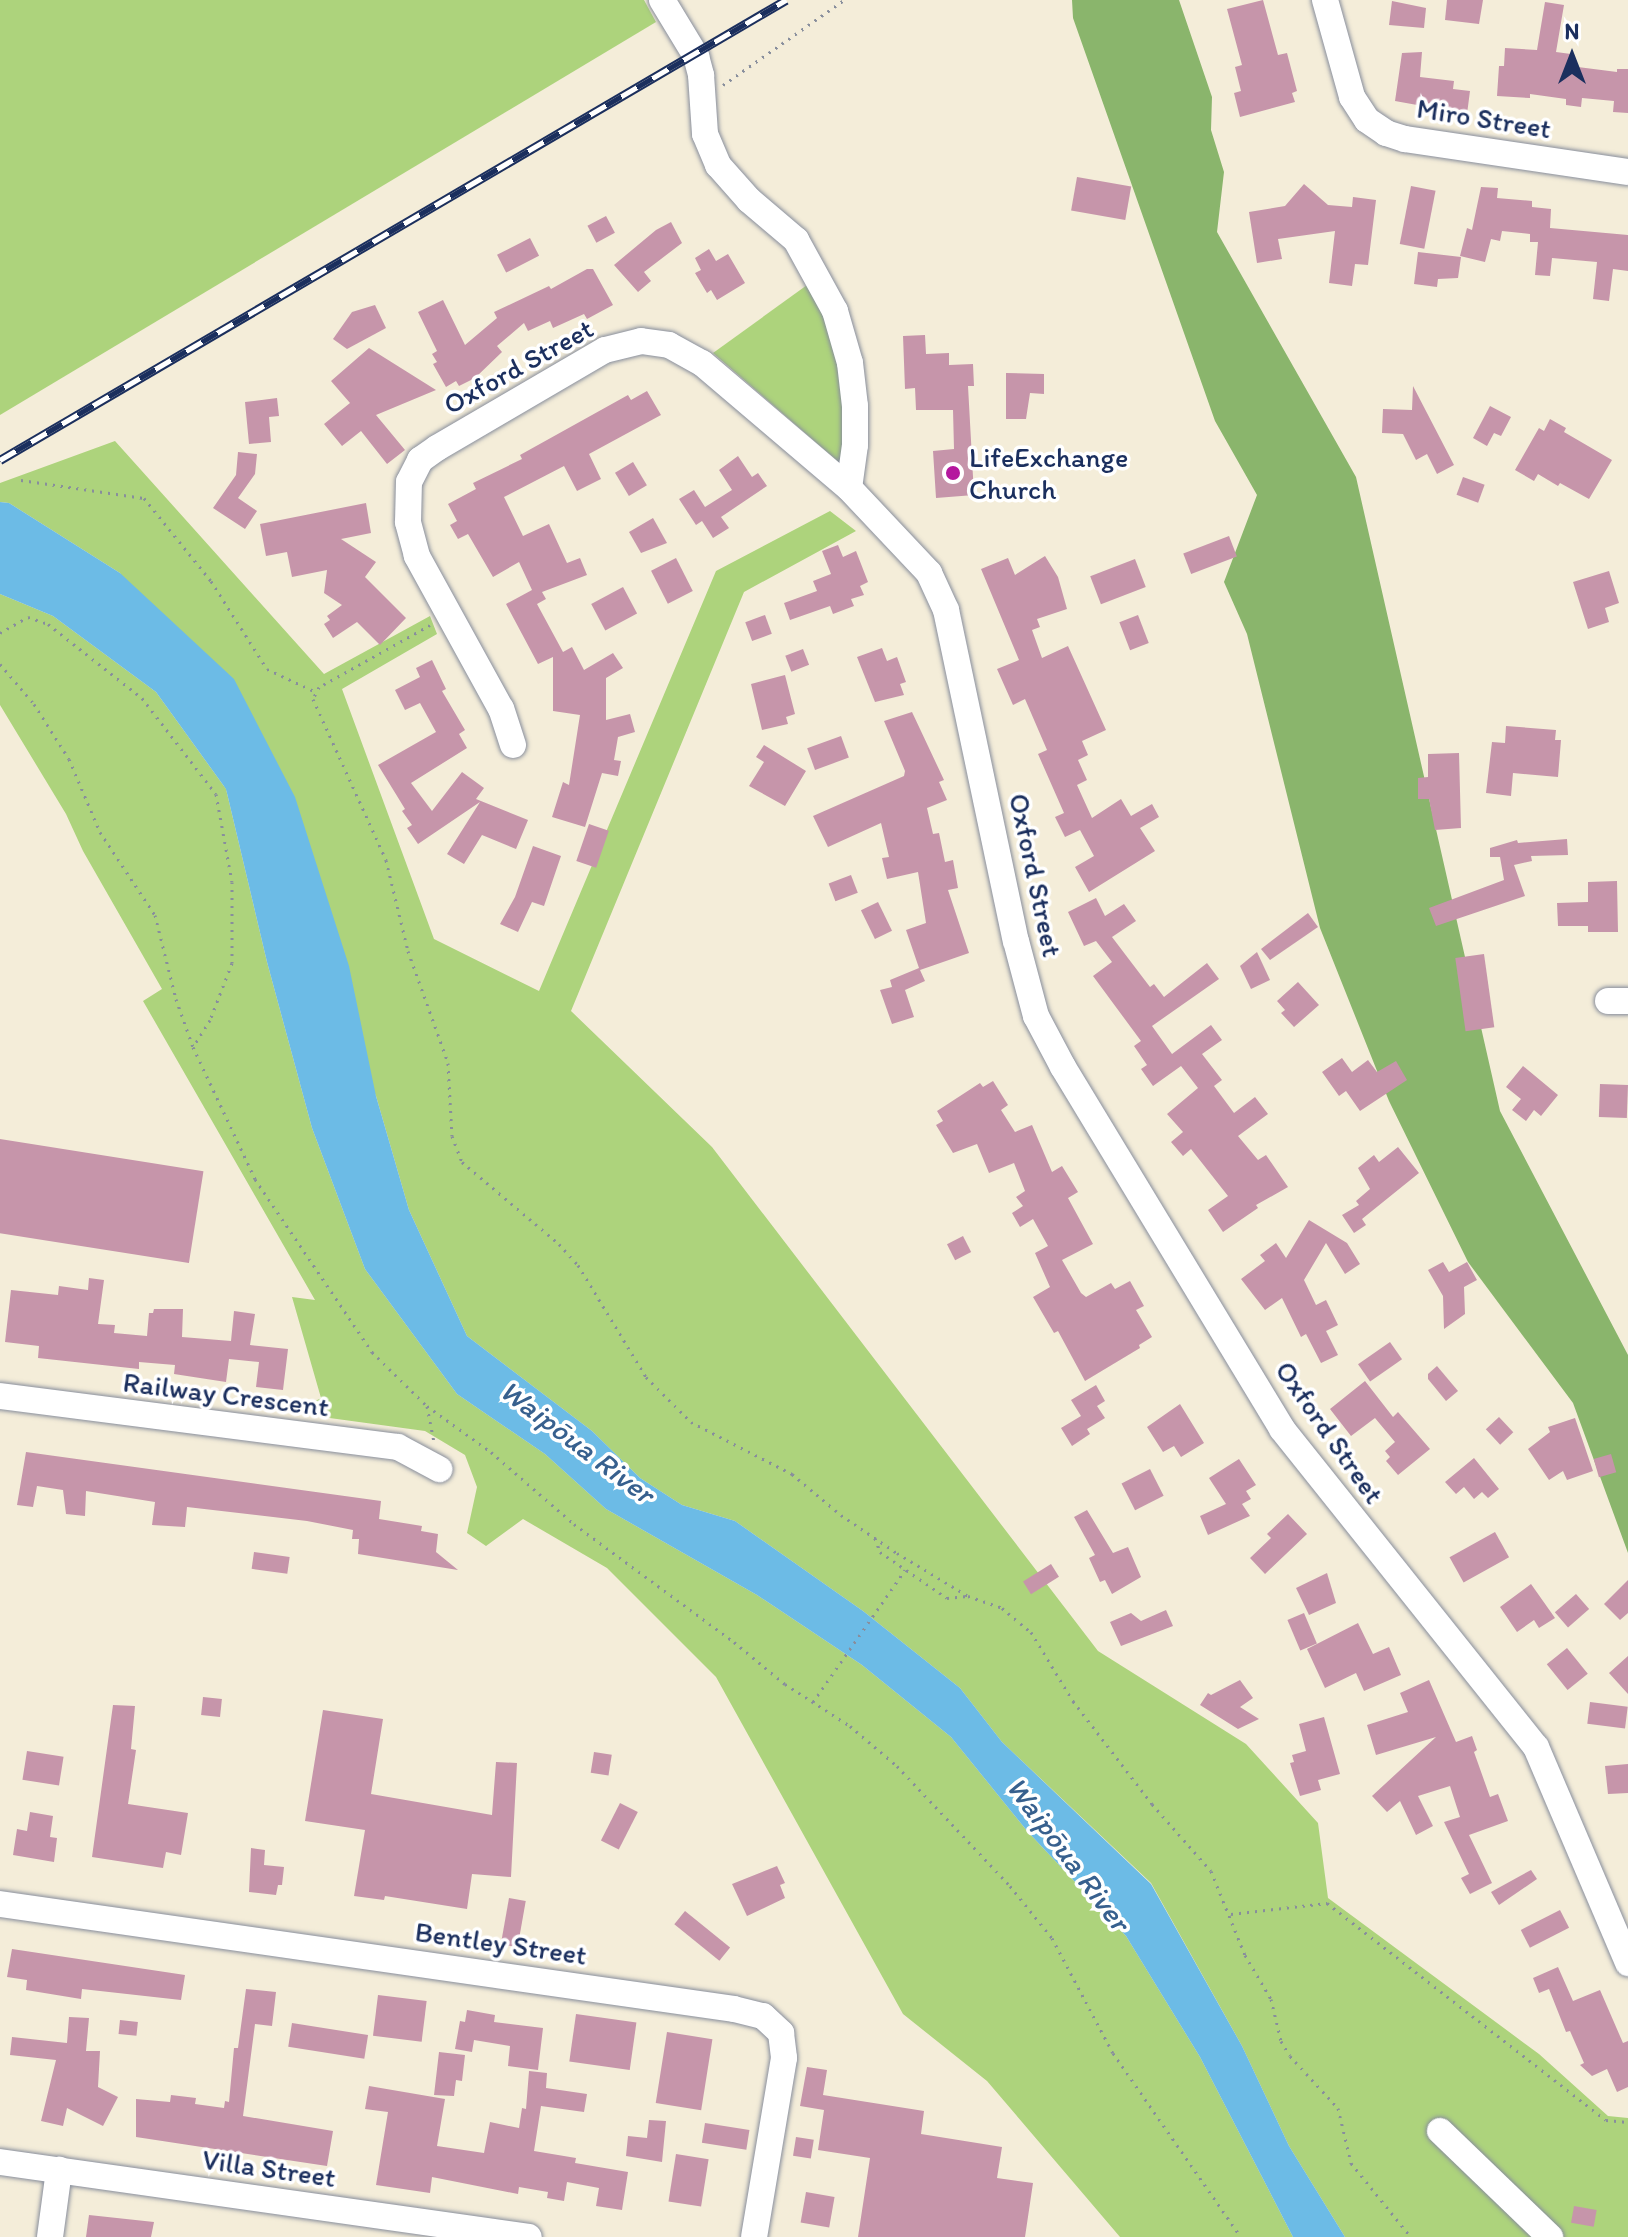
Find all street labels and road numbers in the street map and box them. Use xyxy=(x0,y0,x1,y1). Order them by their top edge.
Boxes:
street label: Miro Street xyxy=(1415,91,1553,145)
street label: Oxford Street xyxy=(437,311,599,421)
street label: Oxford Street xyxy=(1002,790,1070,960)
street label: Oxford Street xyxy=(1269,1355,1391,1509)
street label: Railway Crescent xyxy=(121,1365,331,1423)
street label: Bentley Street xyxy=(413,1914,589,1972)
street label: Villa Street xyxy=(201,2142,337,2194)

